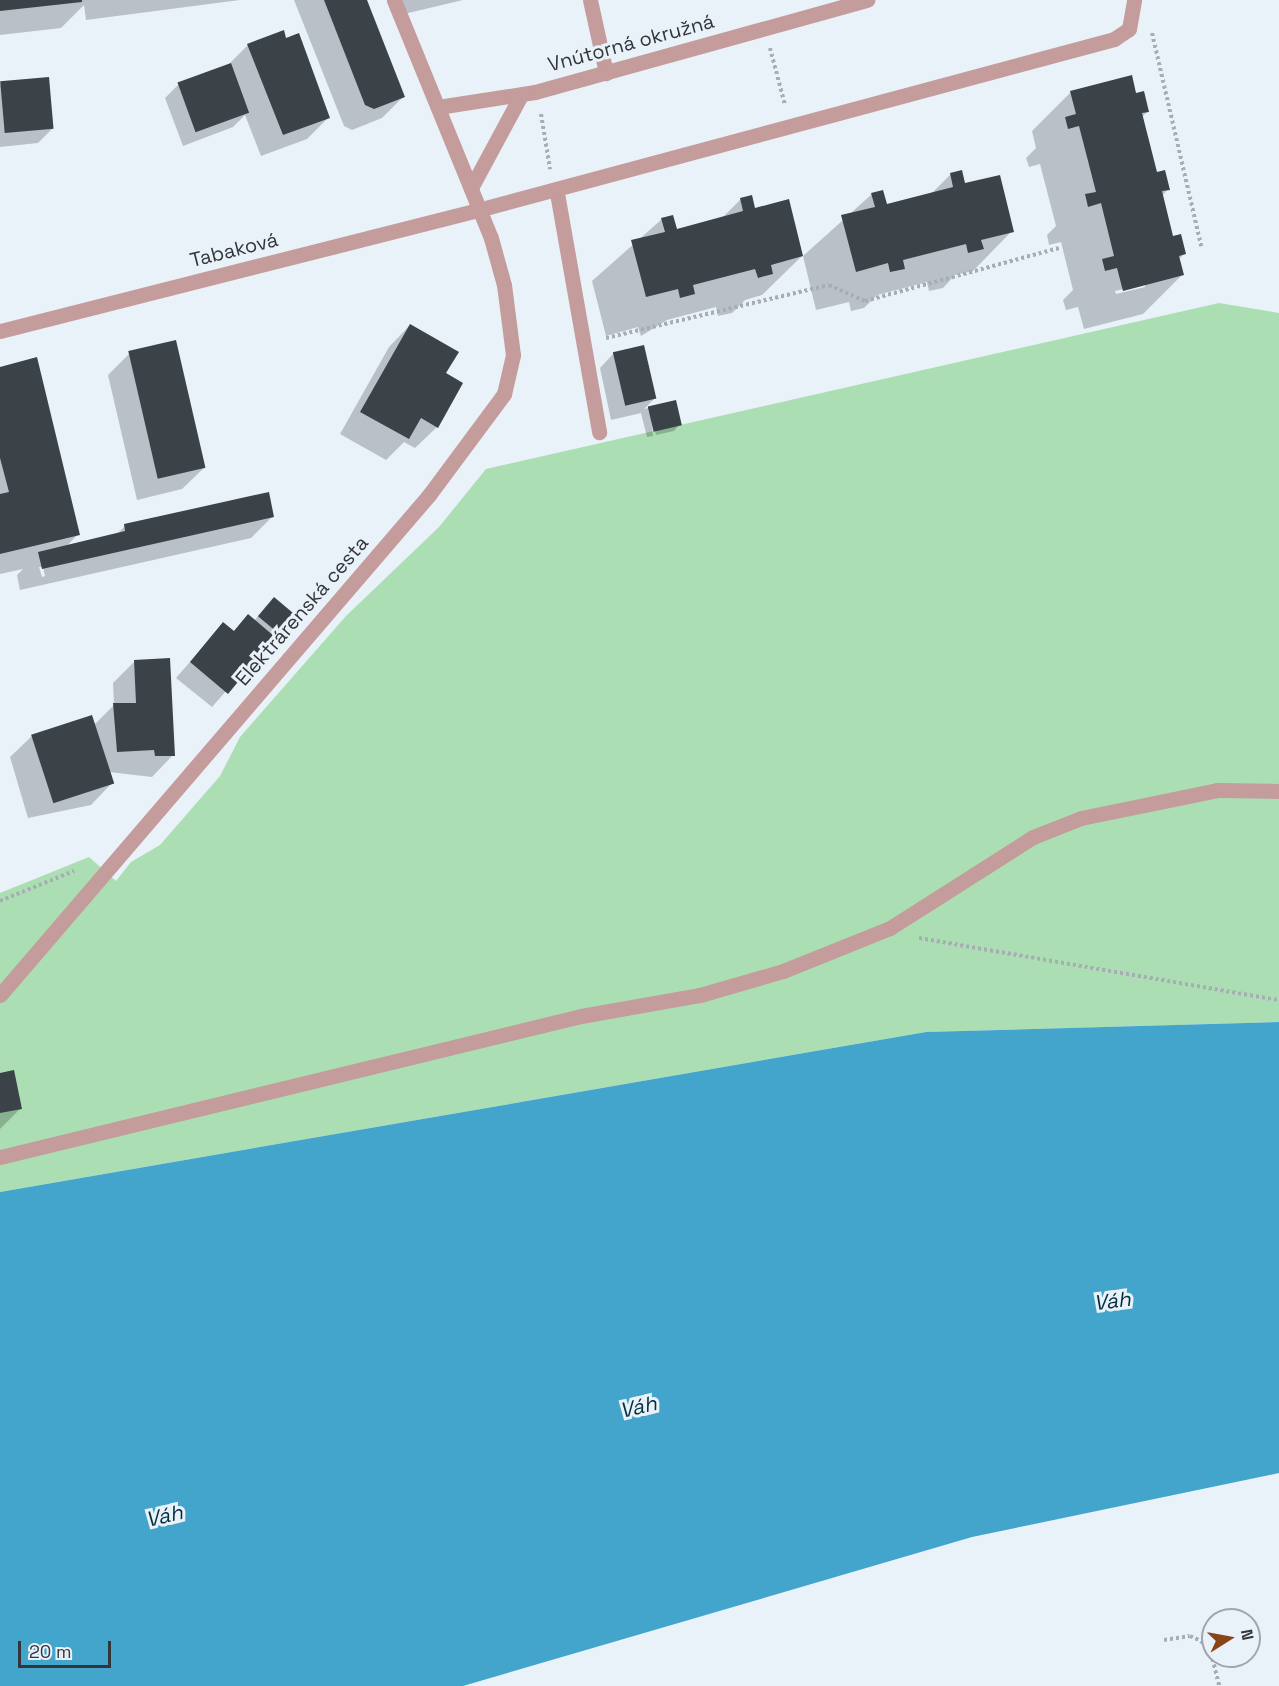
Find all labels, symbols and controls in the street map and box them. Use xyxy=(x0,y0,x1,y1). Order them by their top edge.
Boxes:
street label: Vnútorná okružná xyxy=(545,9,717,77)
street label: Tabaková xyxy=(187,227,281,273)
street label: Elektrárenská cesta xyxy=(230,531,374,691)
water label: Váh xyxy=(1092,1286,1132,1316)
water label: Váh xyxy=(617,1391,659,1423)
water label: Váh xyxy=(143,1500,185,1532)
north arrow xyxy=(1201,1608,1261,1668)
text: N xyxy=(1236,1628,1259,1642)
scale bar xyxy=(21,1629,114,1667)
text: 20 m xyxy=(29,1640,72,1663)

